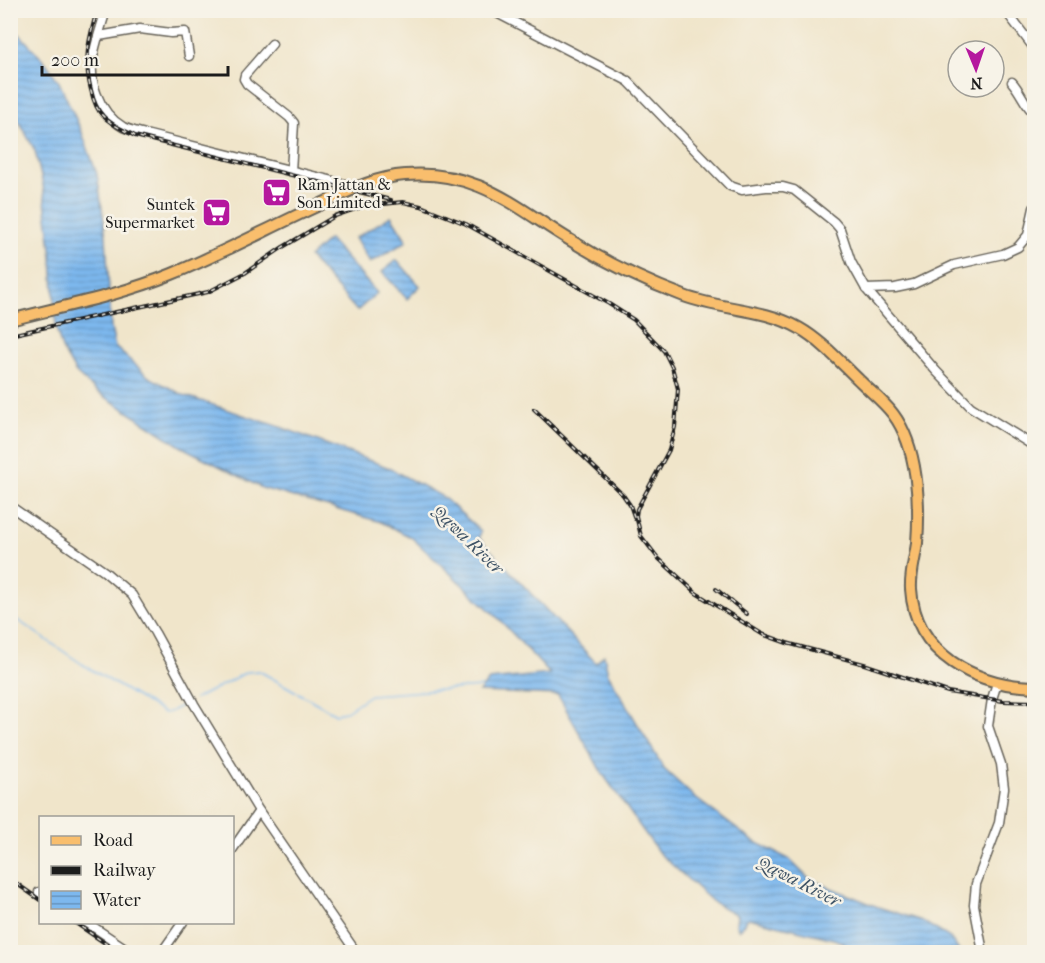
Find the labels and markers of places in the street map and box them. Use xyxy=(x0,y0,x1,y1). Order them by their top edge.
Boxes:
place label: Ram Jattan & Son Limited xyxy=(297,175,391,212)
supermarket icon: Ram Jattan & Son Limited xyxy=(260,177,292,209)
place label: Suntek Supermarket xyxy=(105,195,196,232)
supermarket icon: Suntek Supermarket xyxy=(200,197,232,229)

